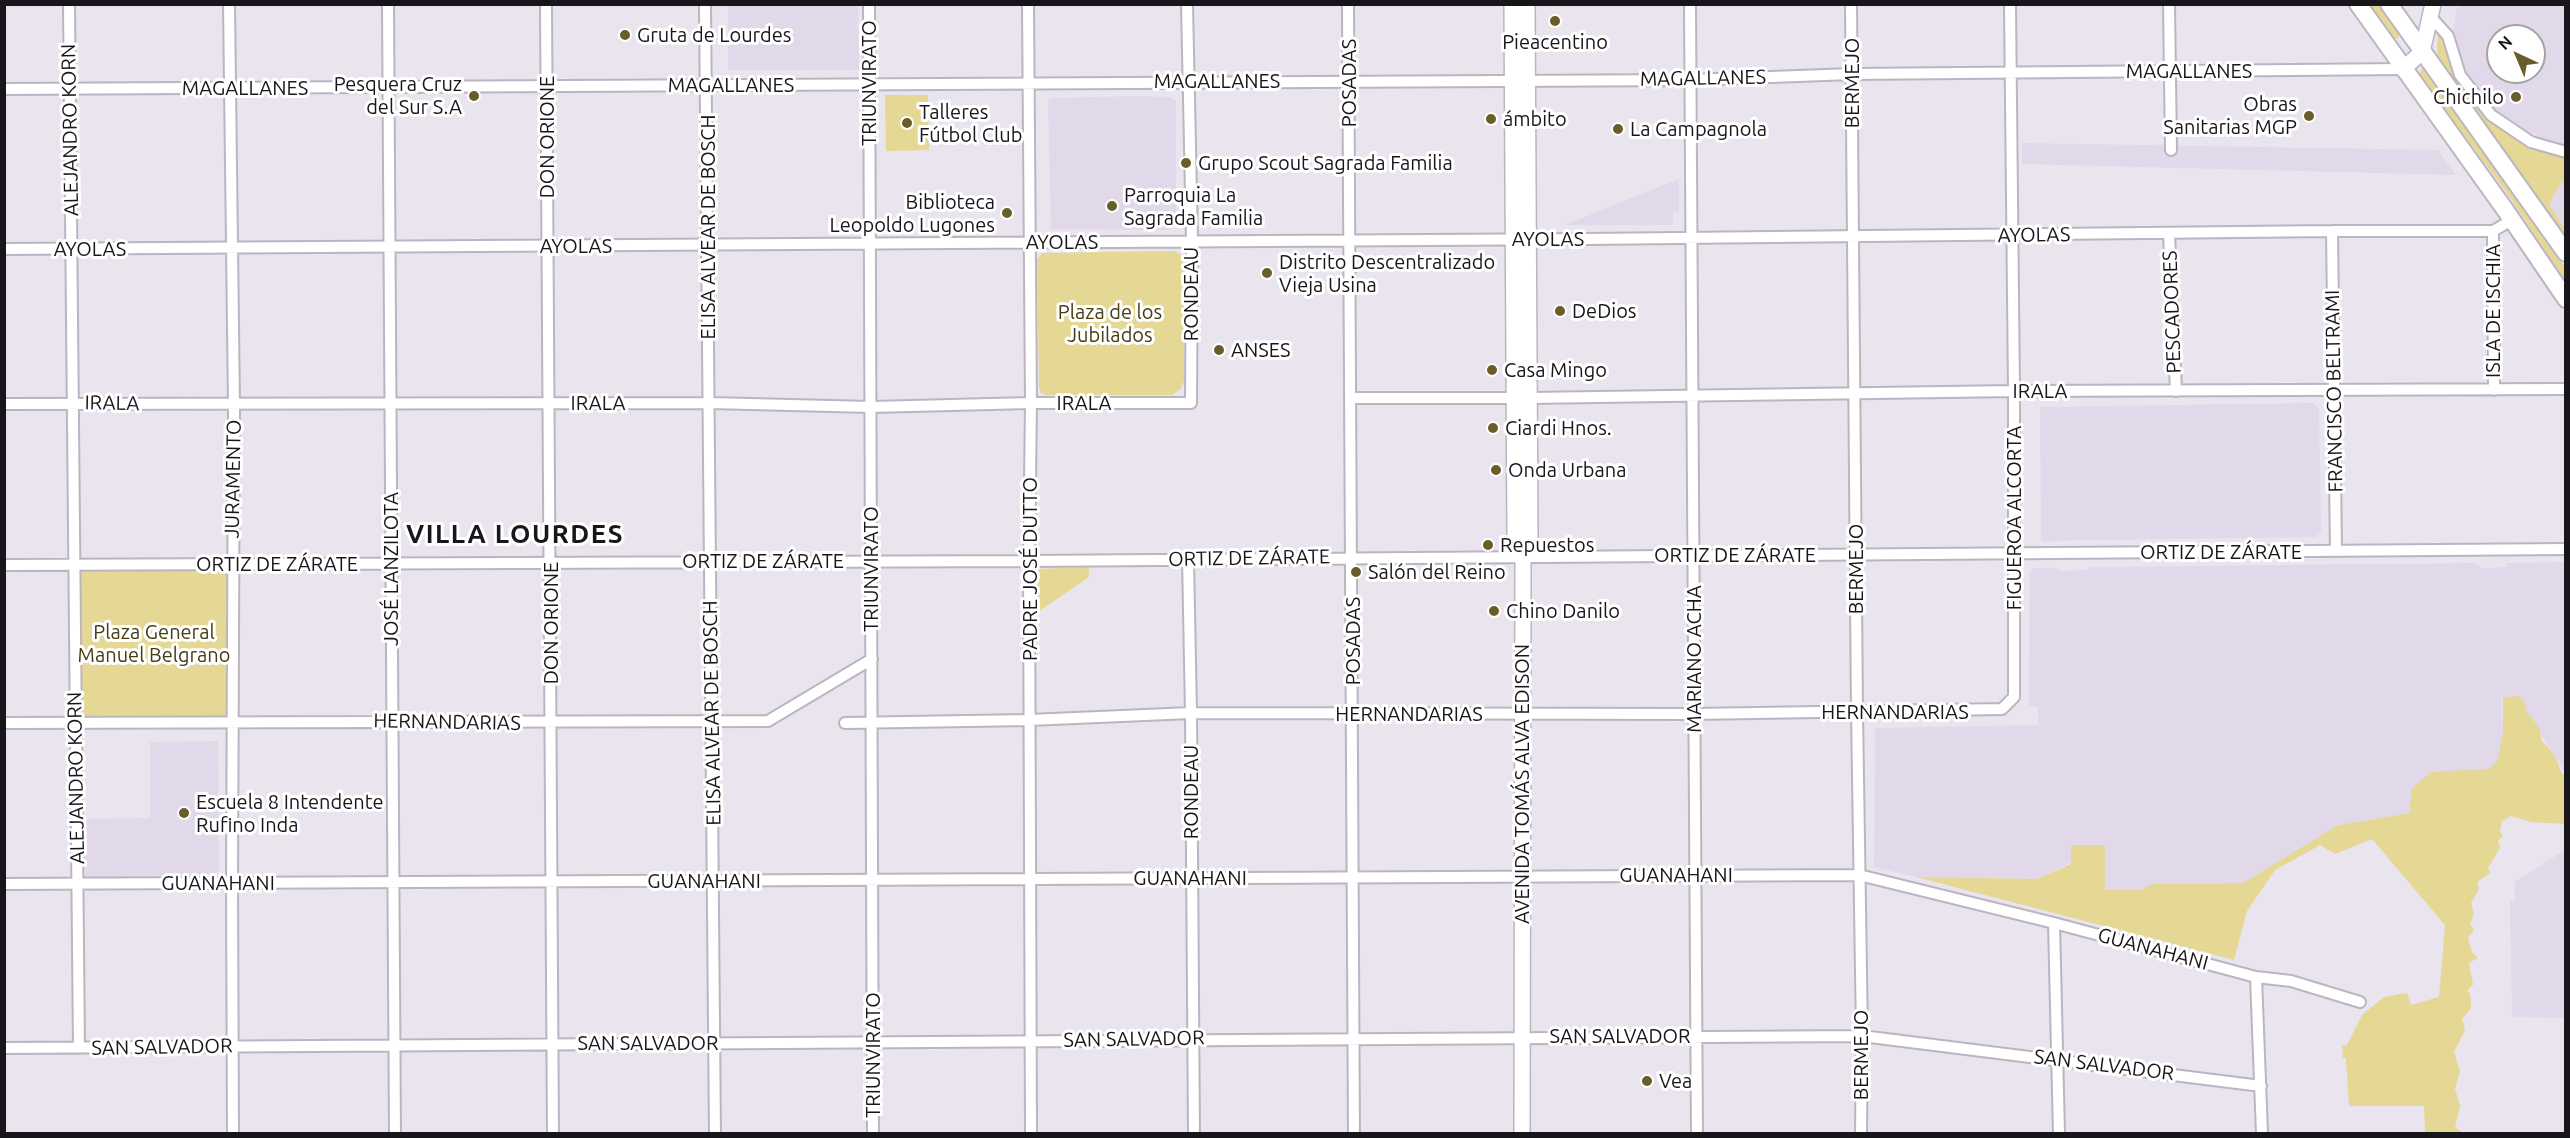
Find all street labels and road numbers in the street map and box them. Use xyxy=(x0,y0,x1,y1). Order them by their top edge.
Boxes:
street label: TRIUNVIRATO xyxy=(857,20,881,146)
street label: BERMEJO xyxy=(1840,38,1864,128)
street label: POSADAS xyxy=(1337,39,1361,127)
street label: ALEJANDRO KORN xyxy=(56,44,84,216)
street label: MAGALLANES xyxy=(2126,59,2252,83)
street label: MAGALLANES xyxy=(1640,65,1766,91)
street label: MAGALLANES xyxy=(1154,69,1280,93)
street label: MAGALLANES xyxy=(668,73,794,97)
street label: MAGALLANES xyxy=(182,76,308,100)
street label: DON ORIONE xyxy=(535,76,559,198)
street label: ELISA ALVEAR DE BOSCH xyxy=(696,114,720,340)
street label: AYOLAS xyxy=(1998,222,2070,248)
street label: AYOLAS xyxy=(1512,227,1584,251)
street label: AYOLAS xyxy=(1026,230,1098,254)
street label: AYOLAS xyxy=(540,234,612,258)
street label: AYOLAS xyxy=(54,237,126,261)
street label: ISLA DE ISCHIA xyxy=(2481,244,2505,378)
street label: RONDEAU xyxy=(1179,247,1203,341)
street label: PESCADORES xyxy=(2158,250,2186,374)
street label: FRANCISCO BELTRAMI xyxy=(2320,289,2348,493)
street label: IRALA xyxy=(2013,379,2067,403)
street label: IRALA xyxy=(84,391,140,415)
street label: IRALA xyxy=(571,391,625,415)
street label: IRALA xyxy=(1057,391,1111,415)
street label: JURAMENTO xyxy=(220,419,246,539)
street label: FIGUEROA ALCORTA xyxy=(2002,426,2026,610)
street label: PADRE JOSÉ DUTTO xyxy=(1018,477,1042,661)
street label: JOSÉ LANZILOTA xyxy=(379,492,403,646)
street label: TRIUNVIRATO xyxy=(859,506,883,632)
street label: BERMEJO xyxy=(1844,524,1868,614)
street label: ORTIZ DE ZÁRATE xyxy=(2140,540,2302,564)
street label: ORTIZ DE ZÁRATE xyxy=(1654,543,1816,567)
street label: ORTIZ DE ZÁRATE xyxy=(1168,545,1330,571)
street label: ORTIZ DE ZÁRATE xyxy=(682,549,844,573)
street label: ORTIZ DE ZÁRATE xyxy=(196,552,358,576)
street label: DON ORIONE xyxy=(539,562,563,684)
street label: MARIANO ACHA xyxy=(1682,585,1706,733)
street label: POSADAS xyxy=(1341,597,1365,685)
street label: ELISA ALVEAR DE BOSCH xyxy=(698,600,726,826)
street label: AVENIDA TOMÁS ALVA EDISON xyxy=(1510,644,1534,924)
street label: ALEJANDRO KORN xyxy=(62,692,90,864)
street label: HERNANDARIAS xyxy=(1821,700,1969,724)
street label: HERNANDARIAS xyxy=(1335,702,1483,726)
street label: HERNANDARIAS xyxy=(373,709,521,735)
street label: RONDEAU xyxy=(1179,745,1203,839)
street label: GUANAHANI xyxy=(1619,863,1733,887)
street label: GUANAHANI xyxy=(1133,866,1247,890)
street label: GUANAHANI xyxy=(647,869,761,893)
street label: GUANAHANI xyxy=(161,871,275,895)
street label: GUANAHANI xyxy=(2095,923,2211,975)
street label: TRIUNVIRATO xyxy=(861,992,885,1118)
street label: BERMEJO xyxy=(1849,1010,1873,1100)
street label: SAN SALVADOR xyxy=(1549,1024,1691,1048)
street label: SAN SALVADOR xyxy=(1063,1026,1205,1052)
street label: SAN SALVADOR xyxy=(577,1031,719,1055)
street label: SAN SALVADOR xyxy=(91,1034,233,1060)
street label: SAN SALVADOR xyxy=(2033,1044,2175,1086)

